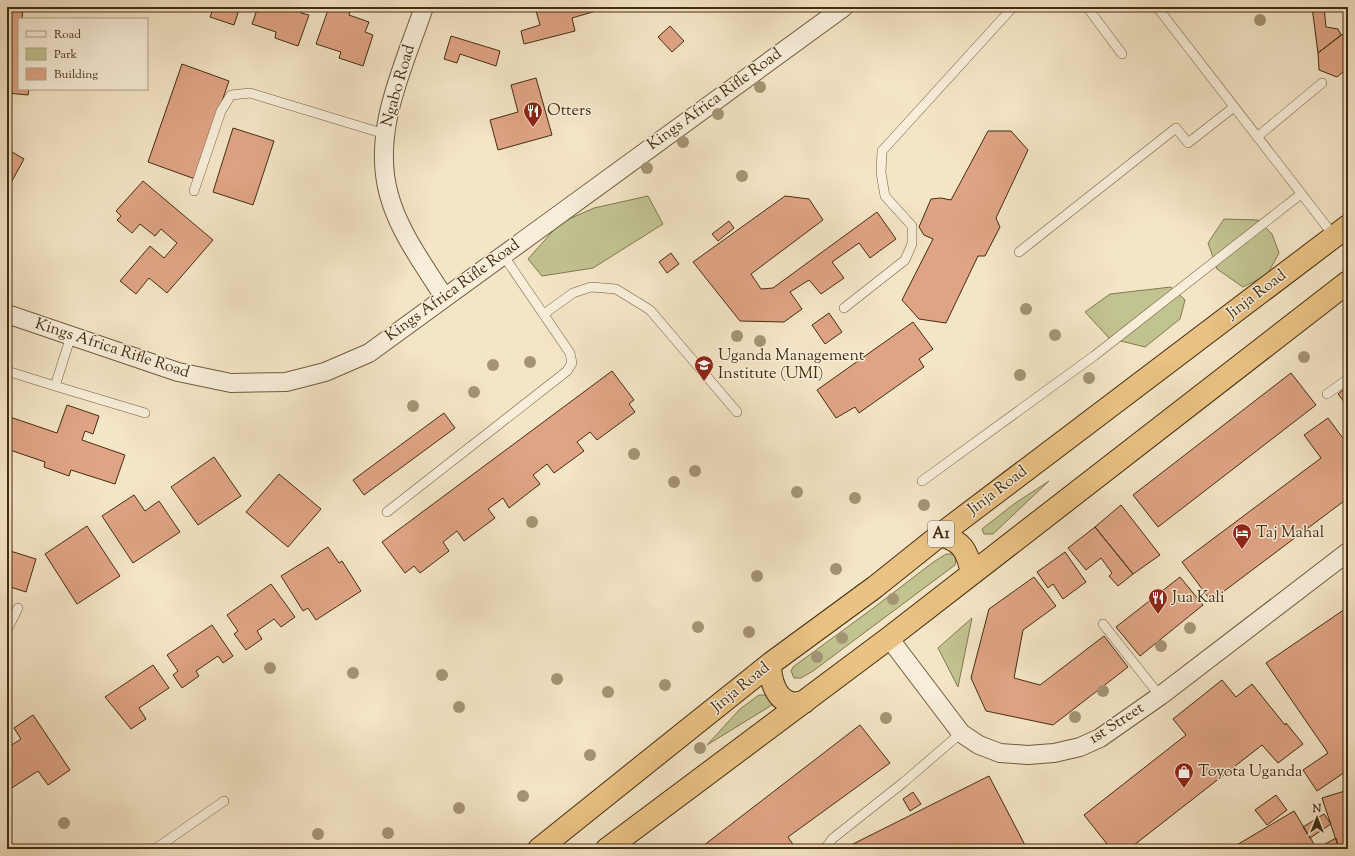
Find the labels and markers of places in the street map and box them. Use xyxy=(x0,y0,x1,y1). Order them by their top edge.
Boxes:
restaurant icon: Otters xyxy=(522,100,544,128)
place label: Otters xyxy=(547,100,591,123)
place label: Uganda Management Institute (UMI) xyxy=(718,345,865,386)
school or university icon: Uganda Management Institute (UMI) xyxy=(693,354,715,382)
hotel icon: Taj Mahal xyxy=(1231,522,1253,550)
place label: Taj Mahal xyxy=(1256,522,1325,545)
restaurant icon: Jua Kali xyxy=(1147,587,1169,615)
place label: Jua Kali xyxy=(1171,587,1225,610)
shop icon: Toyota Uganda xyxy=(1173,761,1195,789)
place label: Toyota Uganda xyxy=(1198,761,1303,784)

